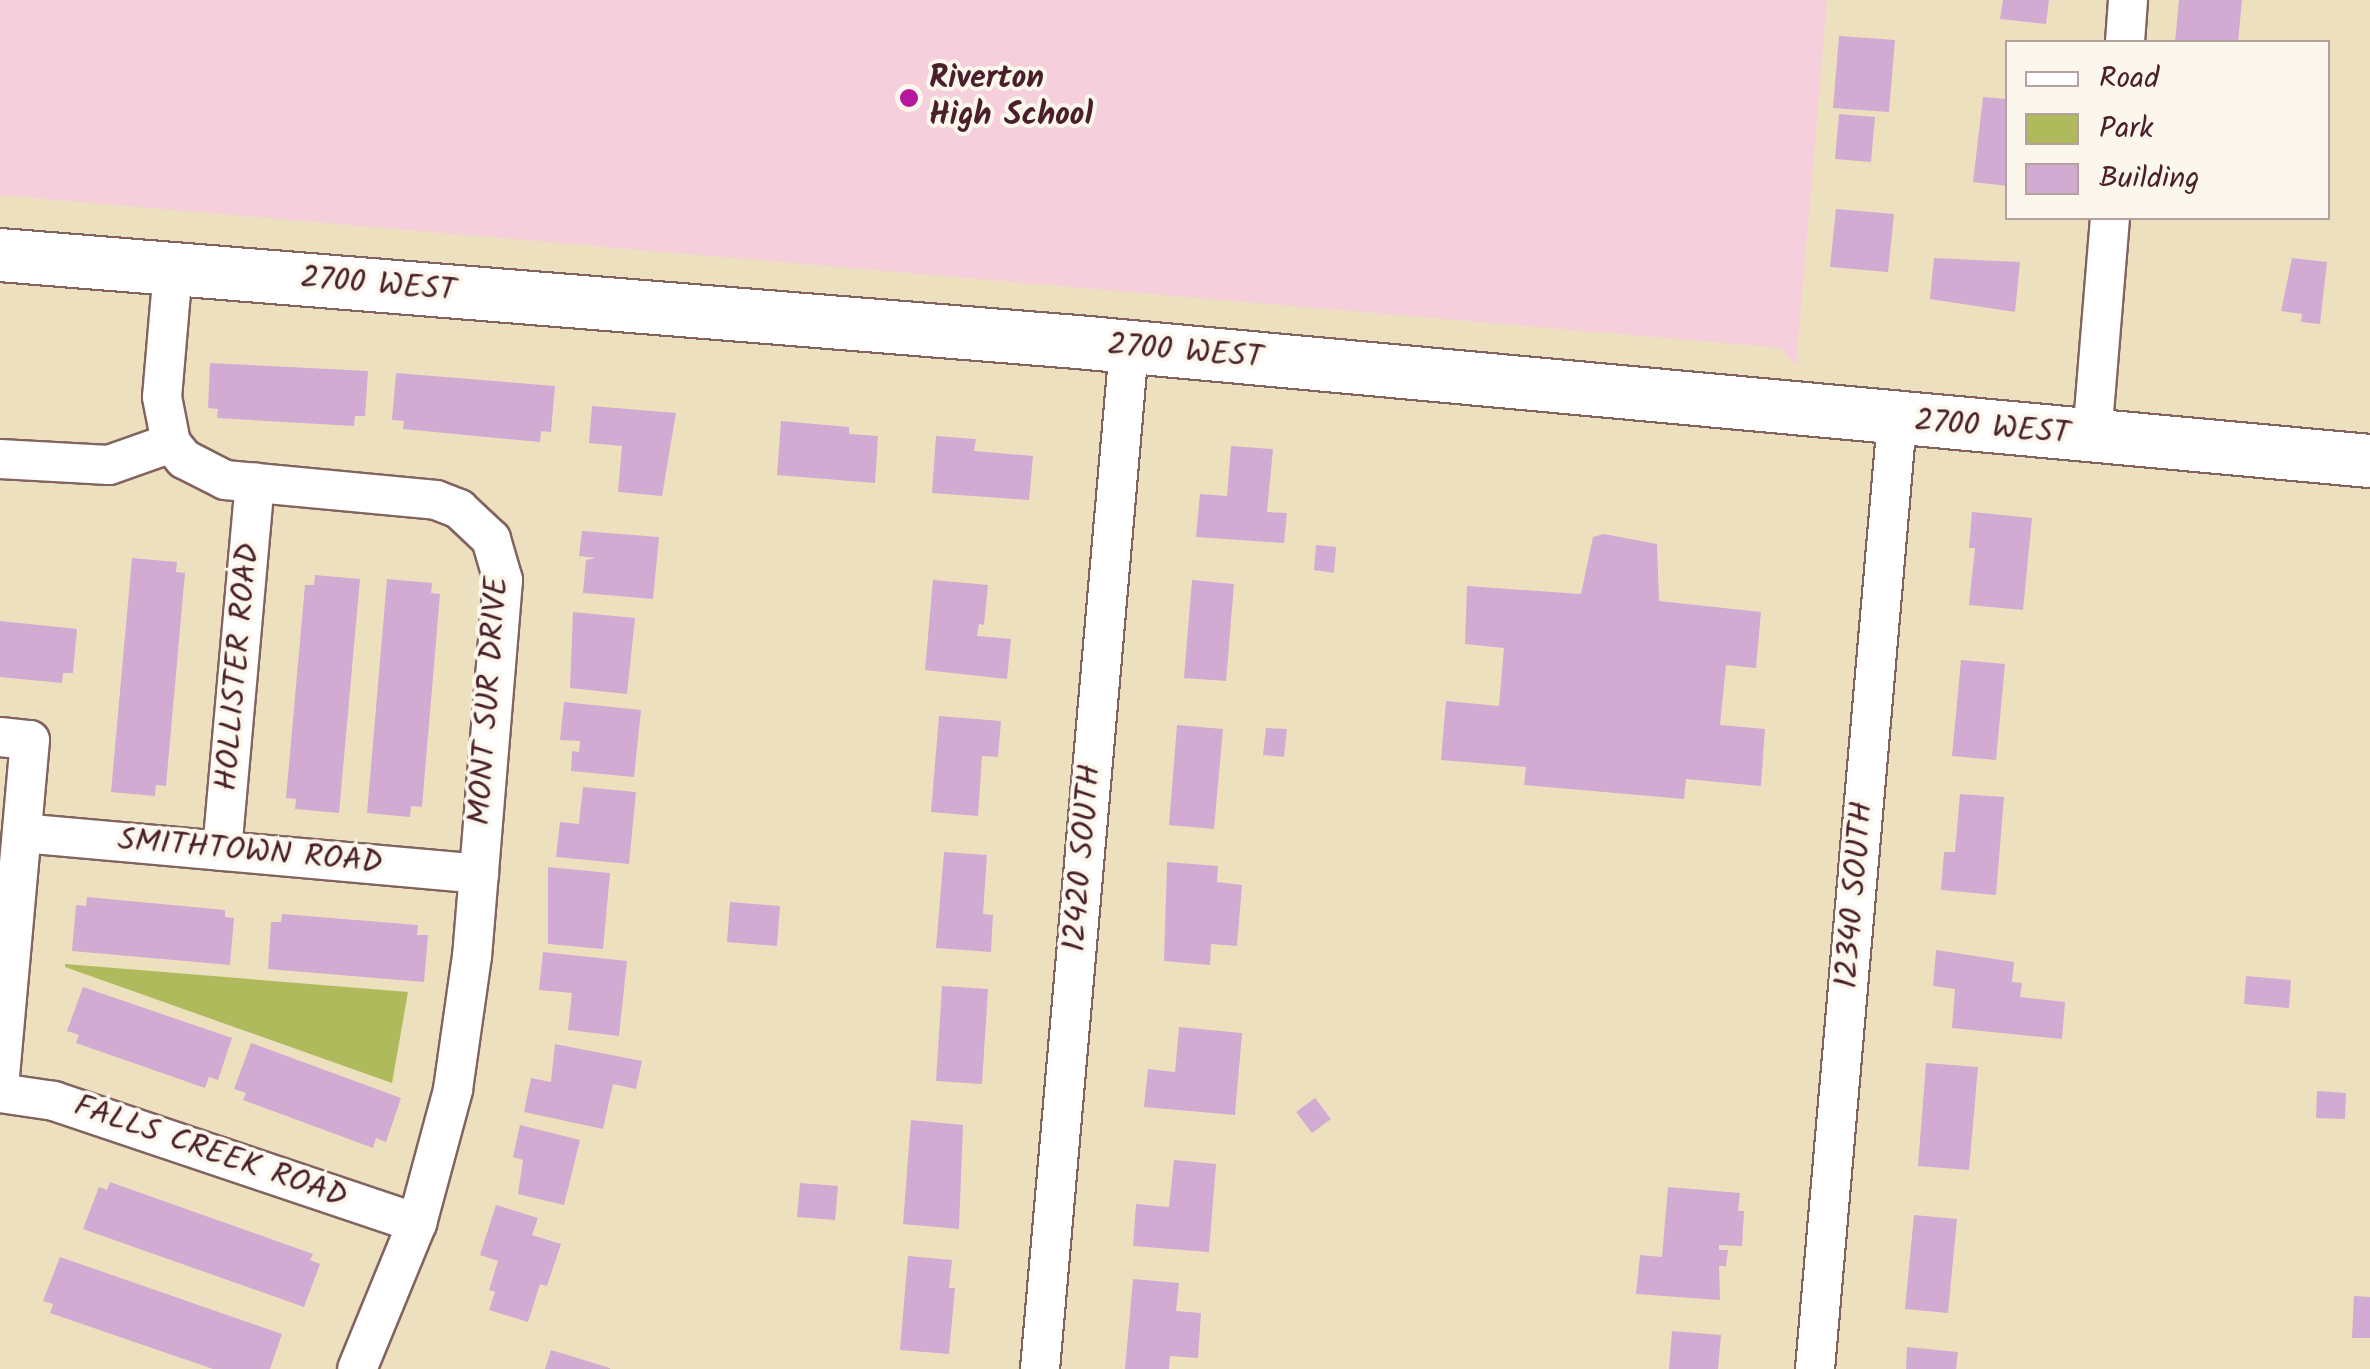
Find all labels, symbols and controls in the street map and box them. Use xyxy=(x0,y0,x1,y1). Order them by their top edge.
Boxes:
legend xyxy=(2005,40,2330,220)
text: Road xyxy=(2099,55,2159,103)
place label: Riverton High School xyxy=(929,61,1093,136)
marker: Riverton High School xyxy=(898,87,920,109)
text: Park xyxy=(2099,105,2153,153)
text: Building xyxy=(2099,155,2199,203)
street label: 2700 WEST xyxy=(299,260,457,312)
street label: 2700 WEST xyxy=(1106,327,1264,379)
street label: 2700 WEST xyxy=(1913,403,2071,455)
street label: HOLLISTER ROAD xyxy=(209,541,269,793)
street label: MONT SUR DRIVE xyxy=(462,575,518,827)
street label: 12420 SOUTH xyxy=(1057,763,1111,953)
street label: 12340 SOUTH xyxy=(1829,800,1883,990)
street label: SMITHTOWN ROAD xyxy=(116,822,384,884)
street label: FALLS CREEK ROAD xyxy=(68,1088,352,1218)

